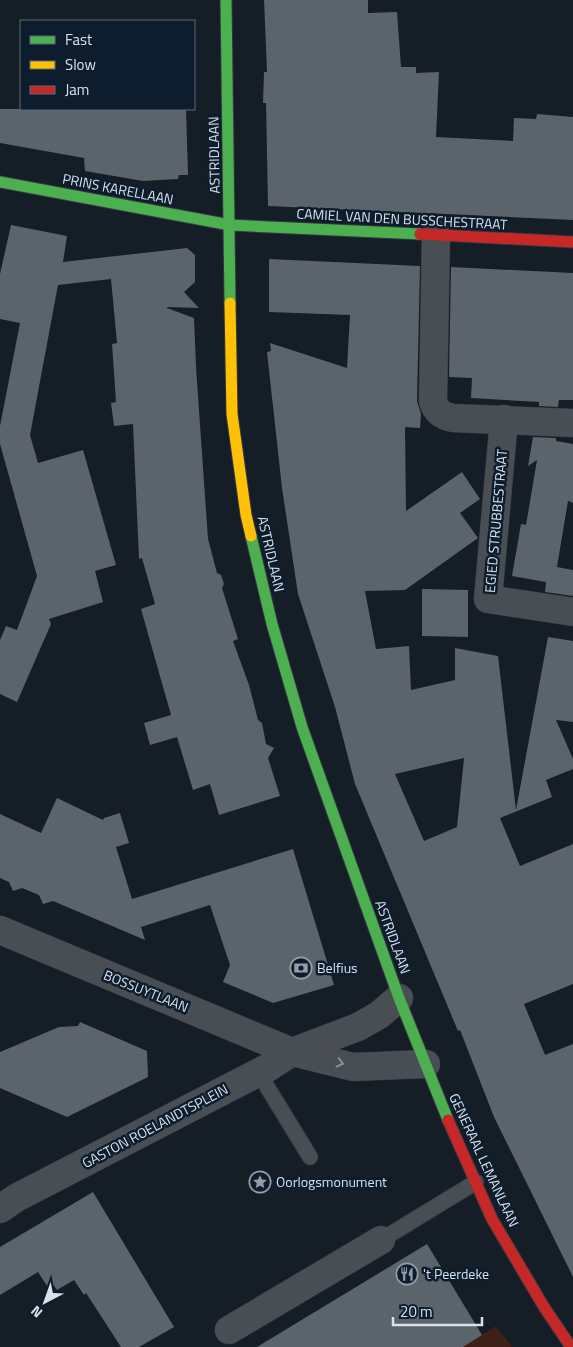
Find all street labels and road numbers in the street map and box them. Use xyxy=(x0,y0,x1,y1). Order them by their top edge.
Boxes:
street label: ASTRIDLAAN xyxy=(202,116,225,194)
street label: PRINS KARELLAAN xyxy=(61,167,175,210)
street label: CAMIEL VAN DEN BUSSCHESTRAAT xyxy=(296,202,509,235)
street label: EGIED STRUBBESTRAAT xyxy=(479,448,512,594)
street label: ASTRIDLAAN xyxy=(253,514,290,594)
street label: ASTRIDLAAN xyxy=(370,897,417,977)
street label: BOSSUYTLAAN xyxy=(101,964,192,1017)
street label: GASTON ROELANDTSPLEIN xyxy=(78,1078,232,1173)
street label: GENERAAL LEMANLAAN xyxy=(444,1089,525,1230)

